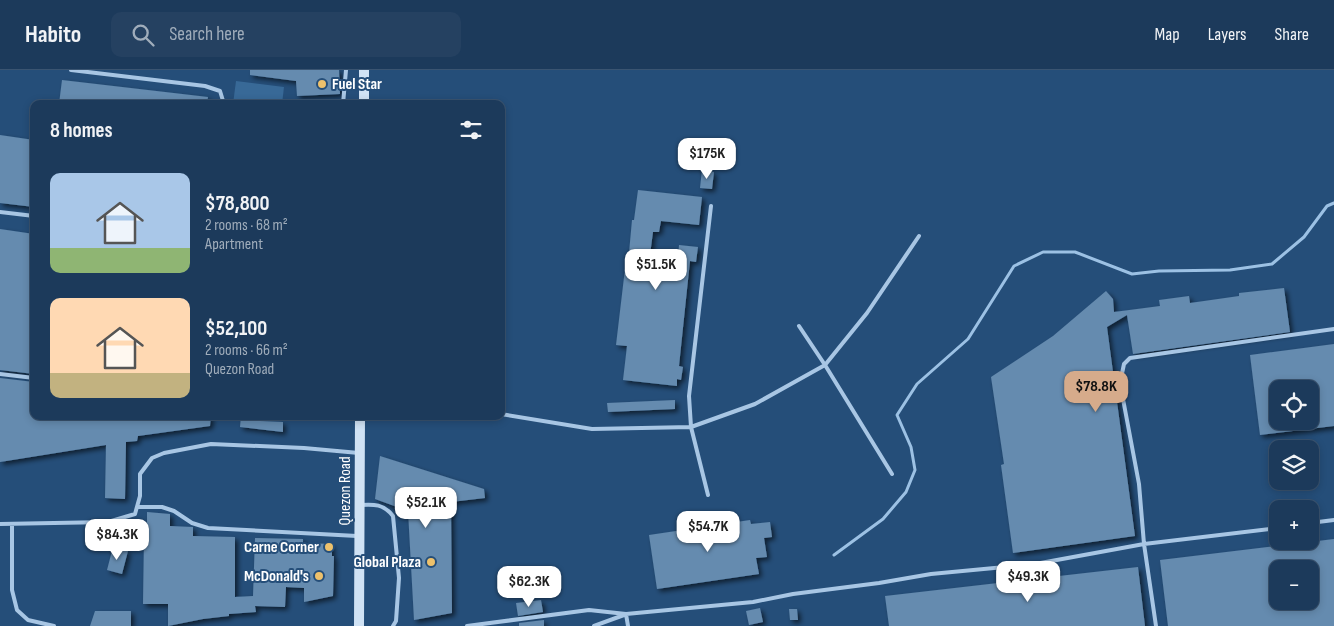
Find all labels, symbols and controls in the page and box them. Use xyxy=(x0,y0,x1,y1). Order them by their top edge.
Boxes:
search box xyxy=(111,12,461,57)
text: Habito xyxy=(25,20,81,49)
icon: search xyxy=(129,21,157,49)
text: Search here xyxy=(169,23,245,46)
text: Map xyxy=(1155,24,1180,45)
text: Layers xyxy=(1208,24,1247,45)
text: Share xyxy=(1275,24,1309,45)
place label: Fuel Star xyxy=(332,75,382,94)
marker: Fuel Star xyxy=(316,78,328,90)
icon: filters xyxy=(457,116,485,144)
text: 8 homes xyxy=(50,118,113,143)
pin: $175K xyxy=(672,138,742,180)
text: $175K xyxy=(689,144,725,163)
text: $78,800 xyxy=(205,191,270,216)
icon: home xyxy=(90,193,150,253)
text: 2 rooms · 68 m² xyxy=(205,216,288,235)
text: Apartment xyxy=(205,235,263,254)
pin: $51.5K xyxy=(615,248,697,291)
text: $51.5K xyxy=(636,255,676,274)
text: $52,100 xyxy=(205,316,267,341)
icon: home xyxy=(90,318,150,378)
text: 2 rooms · 66 m² xyxy=(205,341,288,360)
text: Quezon Road xyxy=(205,360,274,379)
pin: $78.8K xyxy=(1055,370,1137,413)
text: $78.8K xyxy=(1075,377,1117,396)
map controls xyxy=(1269,380,1319,610)
button: locate xyxy=(1269,380,1319,430)
button: layers xyxy=(1269,440,1319,490)
street label: Quezon Road xyxy=(336,456,355,526)
pin: $52.1K xyxy=(385,486,467,529)
text: $52.1K xyxy=(406,493,446,512)
button: + xyxy=(1269,500,1319,550)
pin: $54.7K xyxy=(667,510,749,553)
text: $54.7K xyxy=(688,517,728,536)
pin: $84.3K xyxy=(76,518,158,561)
text: $84.3K xyxy=(96,525,138,544)
place label: Carne Corner xyxy=(244,538,319,557)
marker: Carne Corner xyxy=(323,541,335,553)
place label: Global Plaza xyxy=(353,553,421,572)
marker: Global Plaza xyxy=(425,556,437,568)
pin: $49.3K xyxy=(987,560,1069,603)
button: − xyxy=(1269,560,1319,610)
pin: $62.3K xyxy=(488,566,570,608)
place label: McDonald's xyxy=(244,567,309,586)
text: $49.3K xyxy=(1007,567,1049,586)
marker: McDonald's xyxy=(313,570,325,582)
text: $62.3K xyxy=(508,572,550,591)

